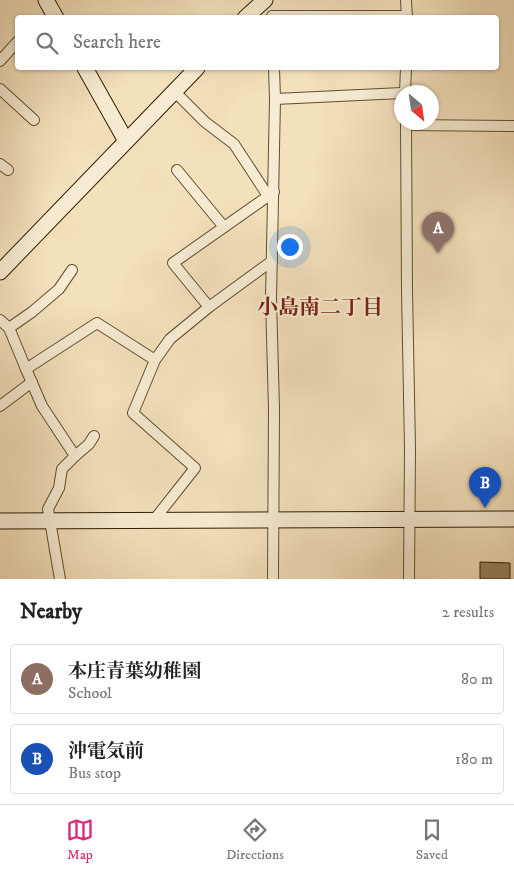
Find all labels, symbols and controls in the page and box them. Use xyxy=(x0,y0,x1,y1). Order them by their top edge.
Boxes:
search box xyxy=(15,15,499,70)
icon: search xyxy=(33,29,61,57)
text: Search here xyxy=(73,31,161,54)
north arrow xyxy=(394,85,439,130)
pin: A xyxy=(422,212,454,253)
your location xyxy=(277,234,303,260)
district label: 小島南二丁目 xyxy=(257,295,383,321)
pin: B xyxy=(469,467,501,508)
text: Nearby xyxy=(20,599,82,625)
text: 2 results xyxy=(442,602,494,622)
text: 本庄青葉幼稚園 xyxy=(68,660,201,683)
text: A xyxy=(32,669,42,689)
text: 80 m xyxy=(461,669,493,689)
text: School xyxy=(68,683,112,703)
text: 沖電気前 xyxy=(68,740,144,763)
text: B xyxy=(32,749,42,769)
text: 180 m xyxy=(455,749,493,769)
text: Bus stop xyxy=(68,763,121,783)
tab: Map xyxy=(66,816,94,864)
tab: Directions xyxy=(226,816,284,864)
tab: Saved xyxy=(416,816,448,864)

